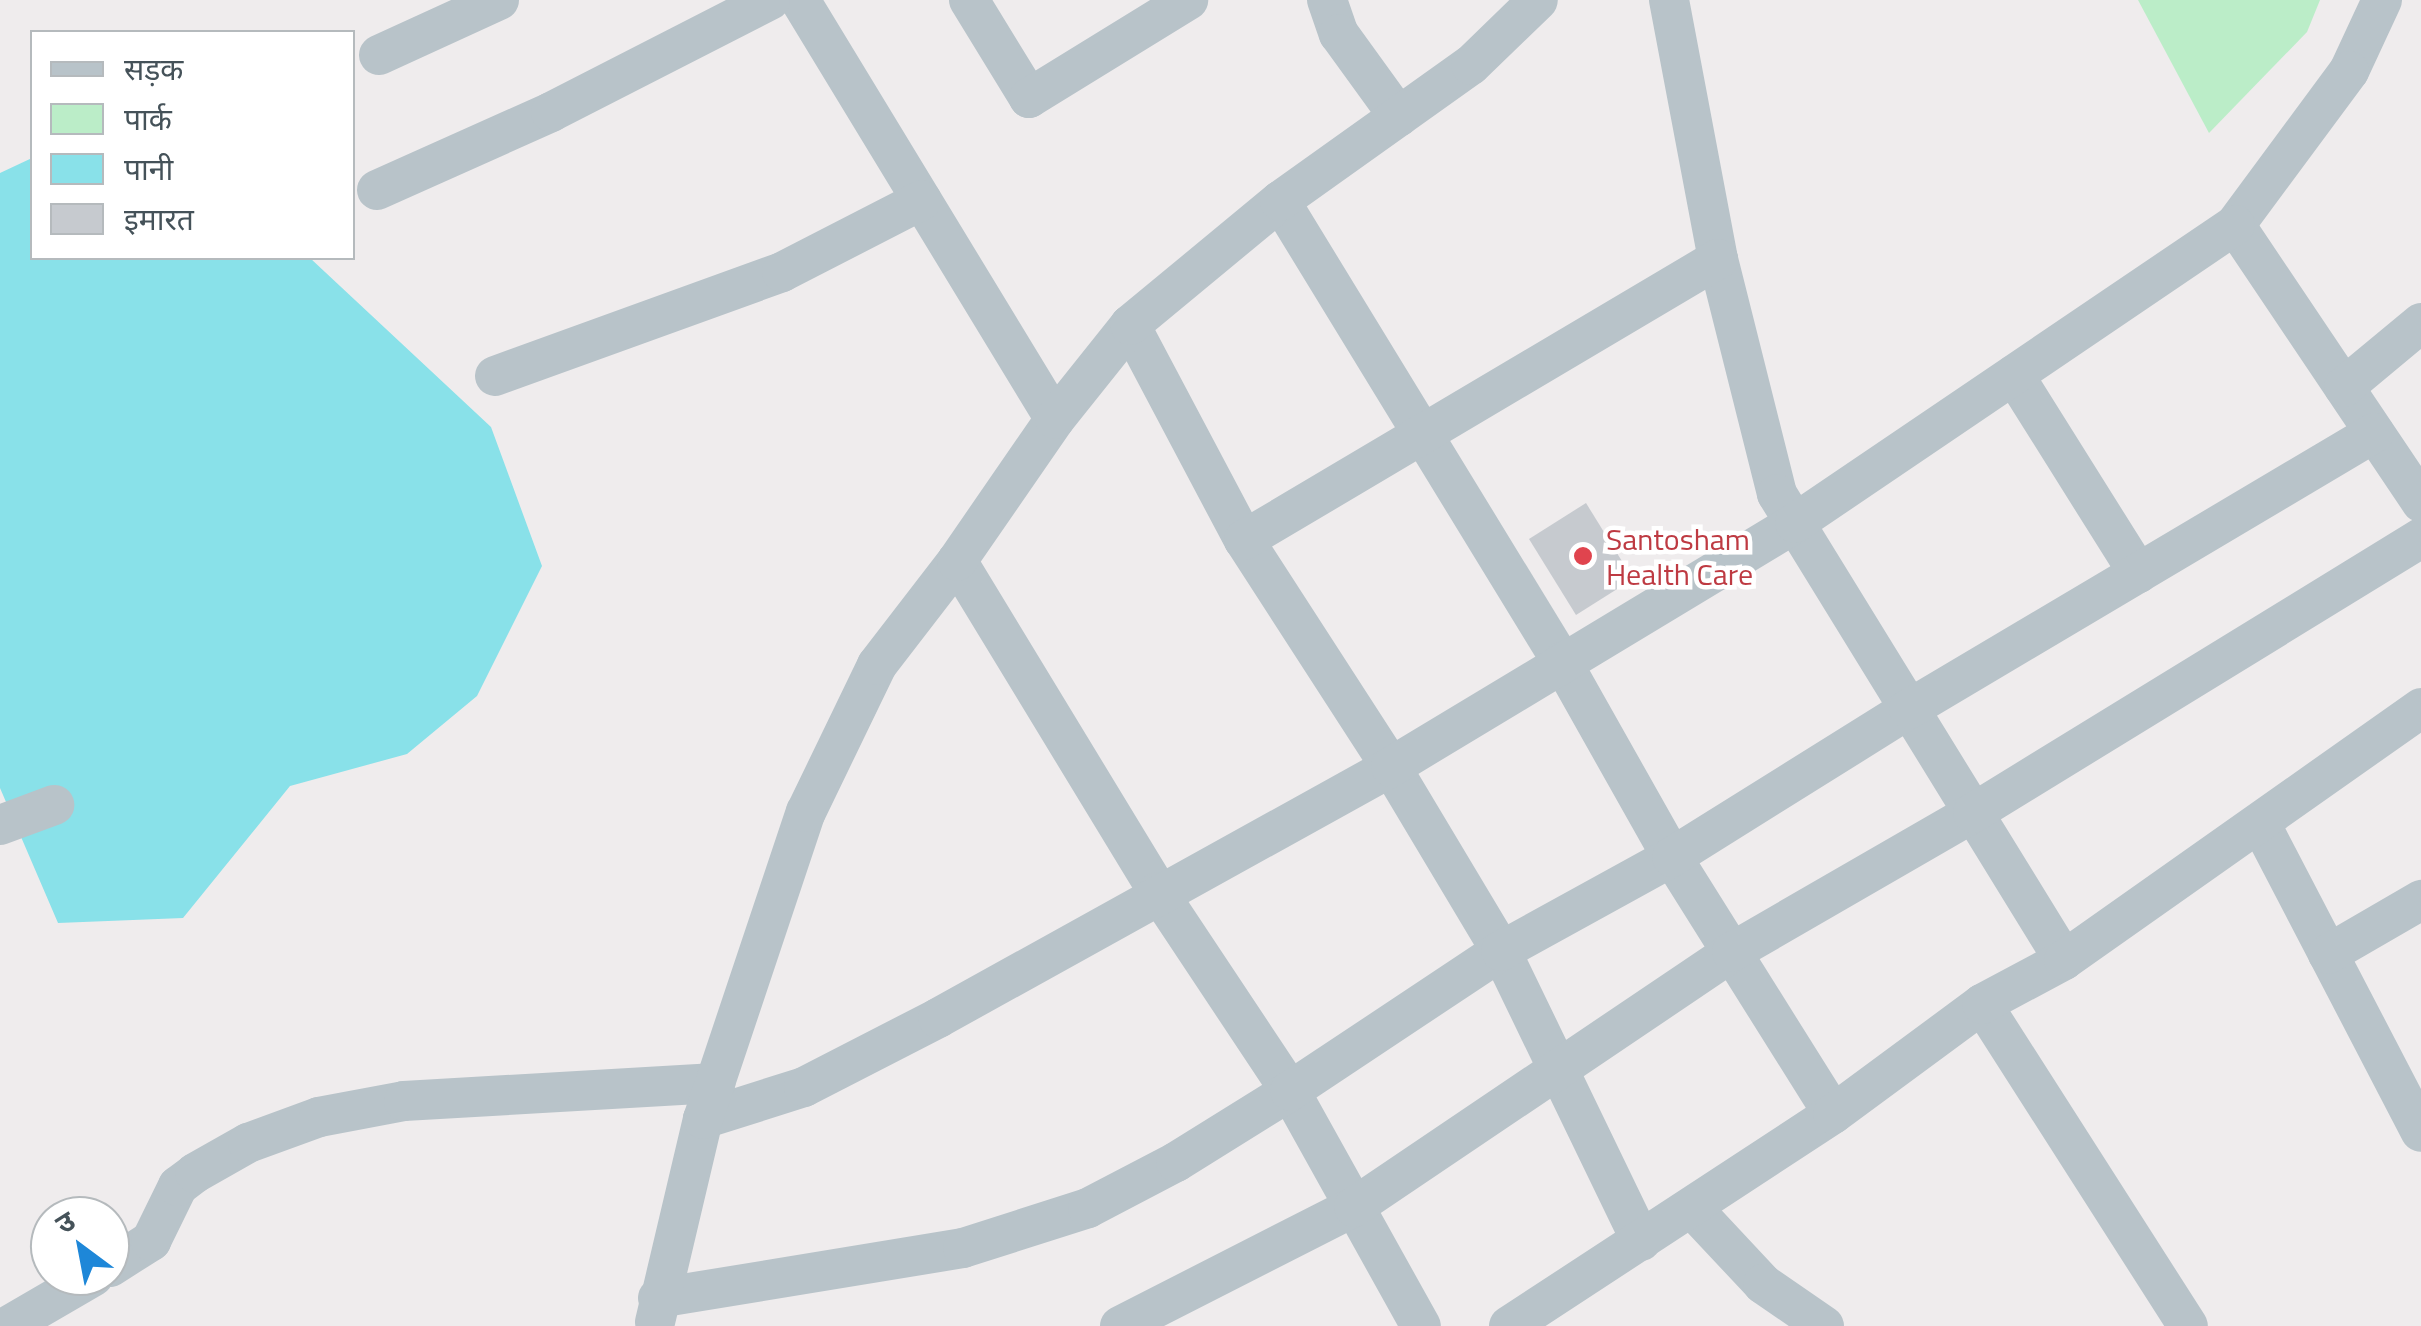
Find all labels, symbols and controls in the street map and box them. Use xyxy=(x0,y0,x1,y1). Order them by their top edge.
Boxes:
legend xyxy=(30,30,355,260)
text: सड़क xyxy=(124,46,183,92)
text: पार्क xyxy=(124,96,172,142)
text: पानी xyxy=(124,146,173,192)
text: इमारत xyxy=(124,196,194,242)
place label: Santosham Health Care xyxy=(1606,521,1753,592)
marker: Santosham Health Care xyxy=(1570,543,1596,569)
north arrow xyxy=(30,1196,130,1296)
text: उ xyxy=(47,1199,83,1244)

